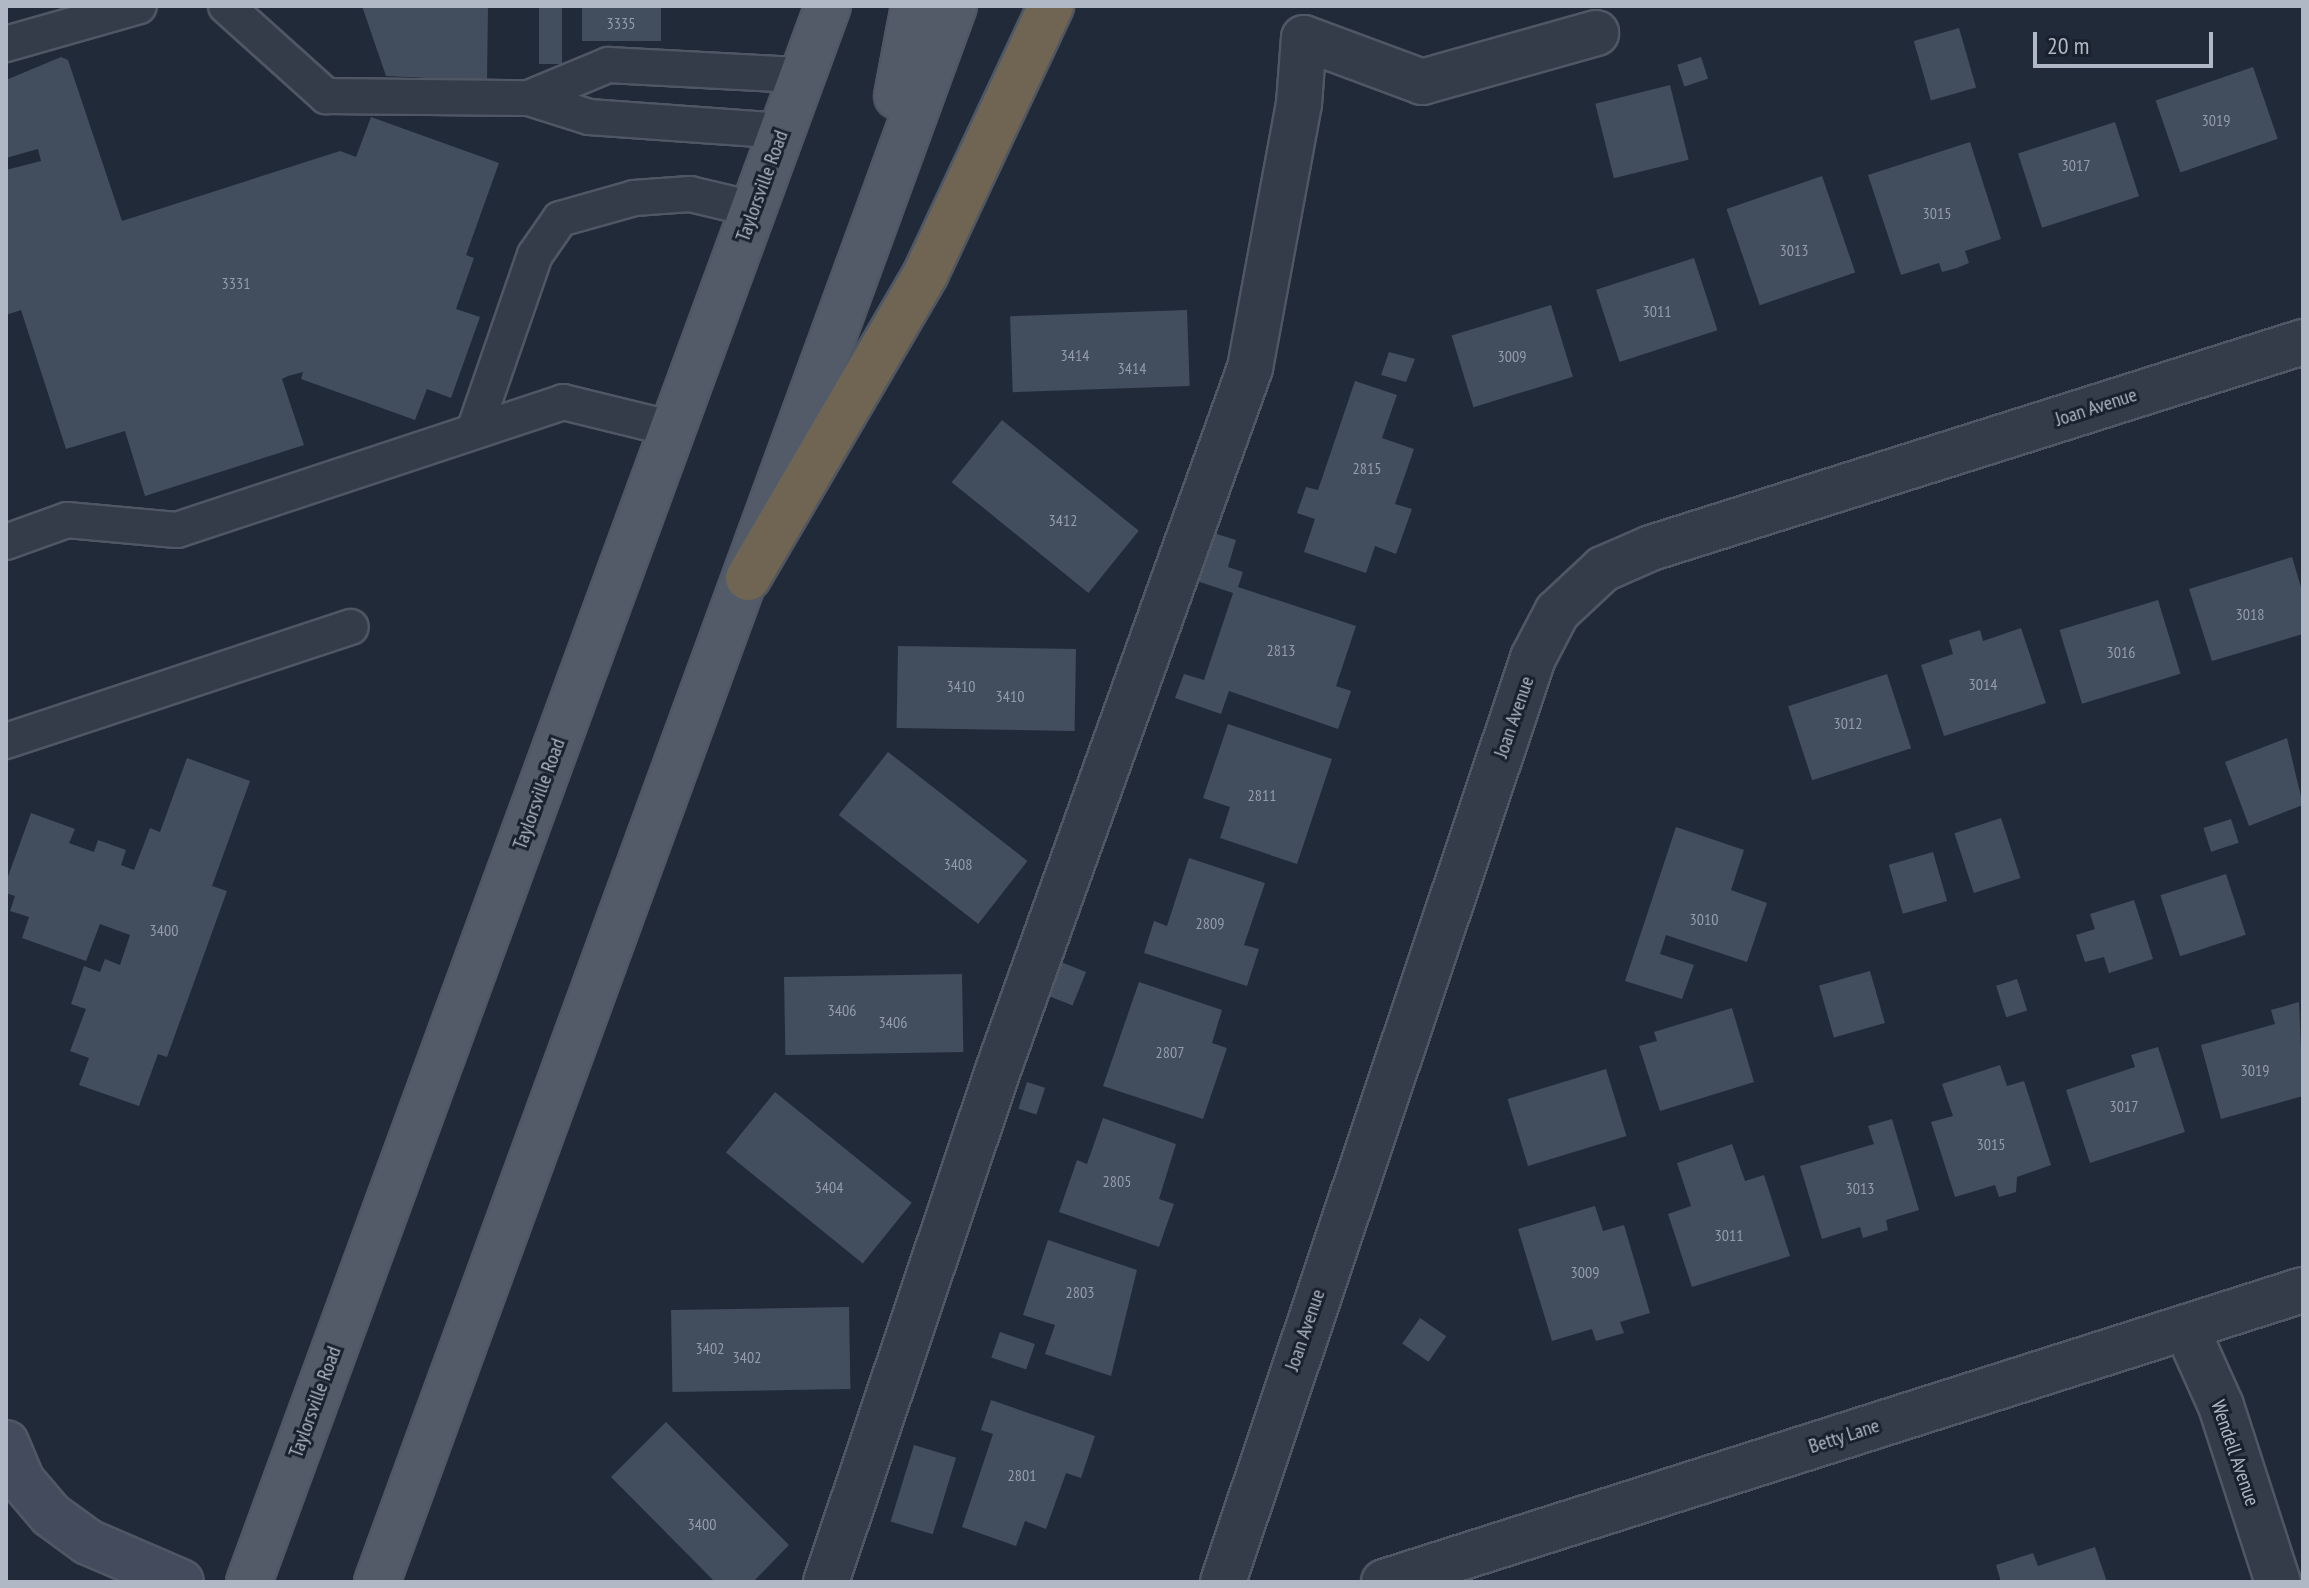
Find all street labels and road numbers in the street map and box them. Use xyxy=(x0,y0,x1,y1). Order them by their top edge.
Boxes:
street label: Taylorsville Road xyxy=(731,127,793,245)
street label: Joan Avenue xyxy=(2052,382,2140,432)
street label: Joan Avenue xyxy=(1489,673,1539,761)
street label: Taylorsville Road xyxy=(508,735,570,853)
street label: Joan Avenue xyxy=(1280,1286,1330,1374)
street label: Taylorsville Road xyxy=(284,1343,346,1461)
street label: Wendell Avenue xyxy=(2206,1397,2264,1509)
street label: Betty Lane xyxy=(1805,1413,1883,1459)

